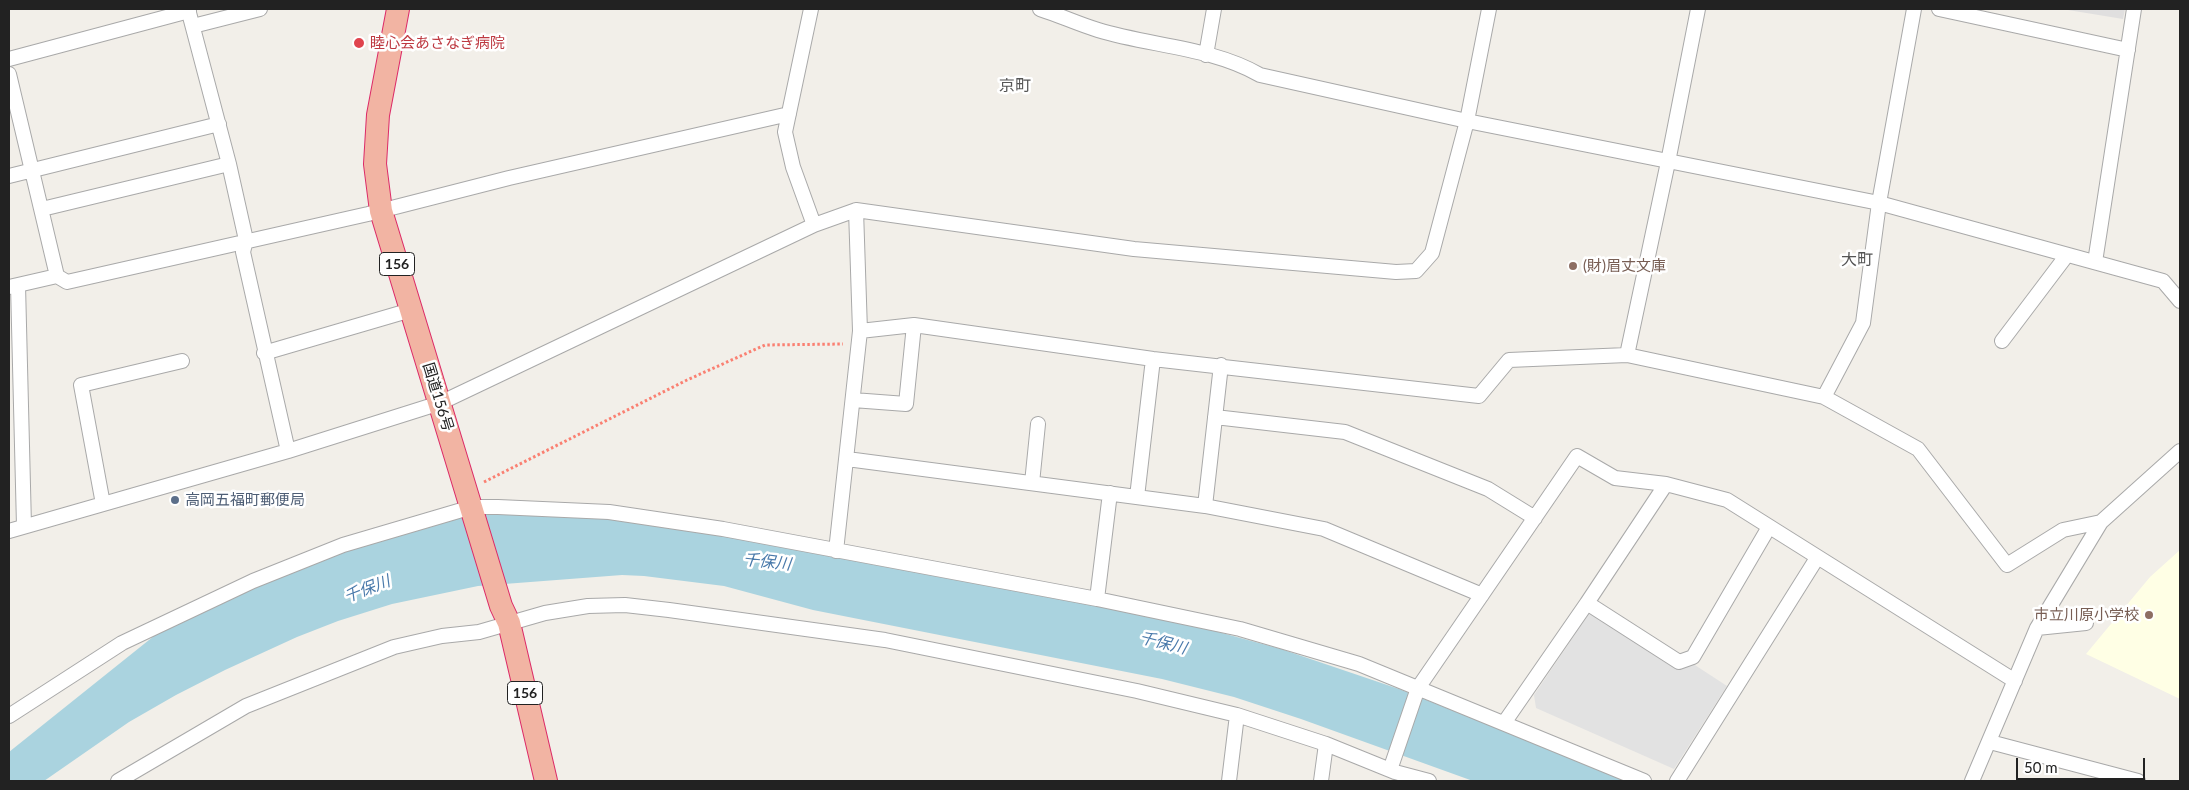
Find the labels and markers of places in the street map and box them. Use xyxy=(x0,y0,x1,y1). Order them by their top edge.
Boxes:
place label: 睦心会あさなぎ病院 xyxy=(370,34,505,52)
marker: 睦心会あさなぎ病院 xyxy=(352,36,366,50)
place label: (財)眉丈文庫 xyxy=(1583,257,1666,275)
marker: (財)眉丈文庫 xyxy=(1567,260,1579,272)
place label: 高岡五福町郵便局 xyxy=(185,491,305,509)
marker: 高岡五福町郵便局 xyxy=(169,494,181,506)
place label: 市立川原小学校 xyxy=(2034,606,2139,624)
marker: 市立川原小学校 xyxy=(2143,609,2155,621)

